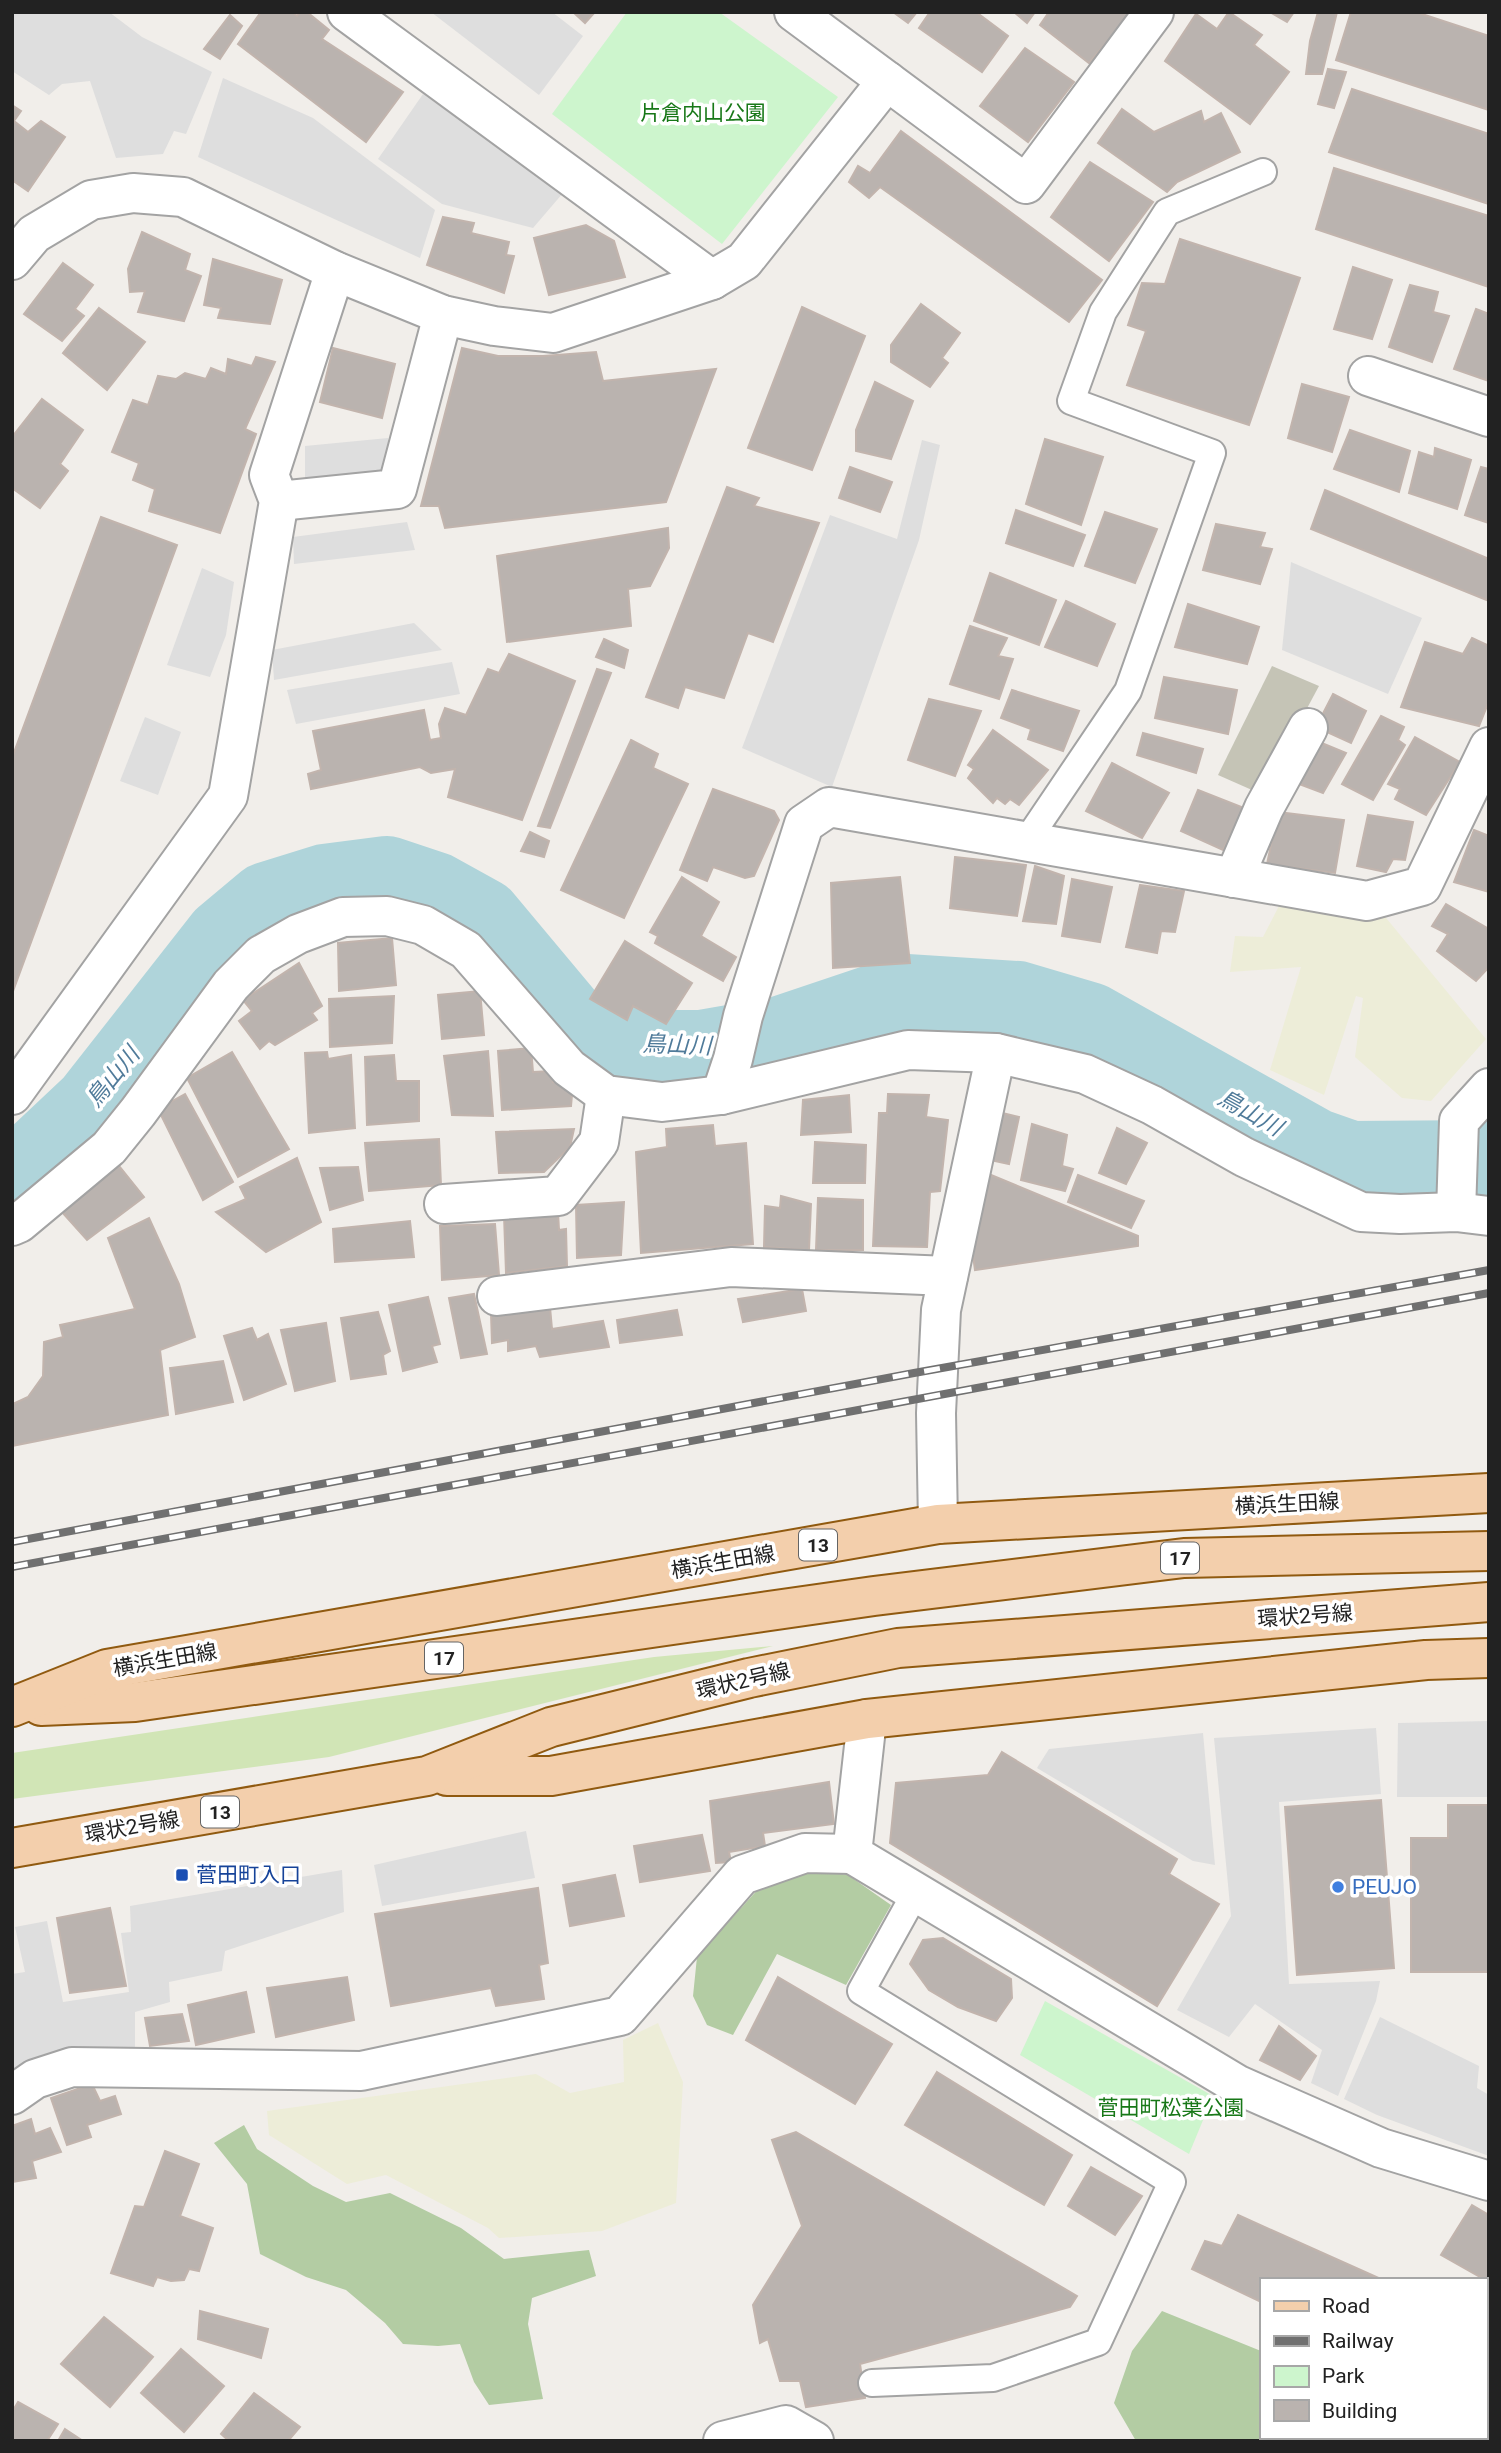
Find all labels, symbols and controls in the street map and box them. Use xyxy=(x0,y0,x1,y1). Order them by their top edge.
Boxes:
park label: 片倉内山公園 xyxy=(640,101,766,125)
water label: 鳥山川 xyxy=(642,1030,715,1060)
water label: 鳥山川 xyxy=(81,1039,147,1112)
water label: 鳥山川 xyxy=(1213,1084,1289,1143)
street label: 横浜生田線 xyxy=(1234,1489,1340,1519)
road number: 13 xyxy=(799,1530,837,1560)
street label: 横浜生田線 xyxy=(669,1541,777,1583)
road number: 17 xyxy=(1161,1542,1199,1574)
street label: 環状2号線 xyxy=(1256,1601,1354,1631)
street label: 横浜生田線 xyxy=(111,1639,219,1681)
road number: 17 xyxy=(425,1642,463,1674)
street label: 環状2号線 xyxy=(694,1659,792,1703)
road number: 13 xyxy=(201,1796,239,1828)
street label: 環状2号線 xyxy=(83,1807,181,1847)
place label: 菅田町入口 xyxy=(196,1863,301,1887)
marker: 菅田町入口 xyxy=(174,1867,190,1883)
place label: PEUJO xyxy=(1352,1875,1417,1899)
marker: PEUJO xyxy=(1330,1879,1346,1895)
park label: 菅田町松葉公園 xyxy=(1098,2096,1245,2120)
legend xyxy=(1260,2278,1487,2439)
text: Road xyxy=(1322,2294,1370,2318)
text: Railway xyxy=(1322,2329,1394,2353)
text: Park xyxy=(1322,2364,1365,2388)
text: Building xyxy=(1322,2399,1397,2423)

